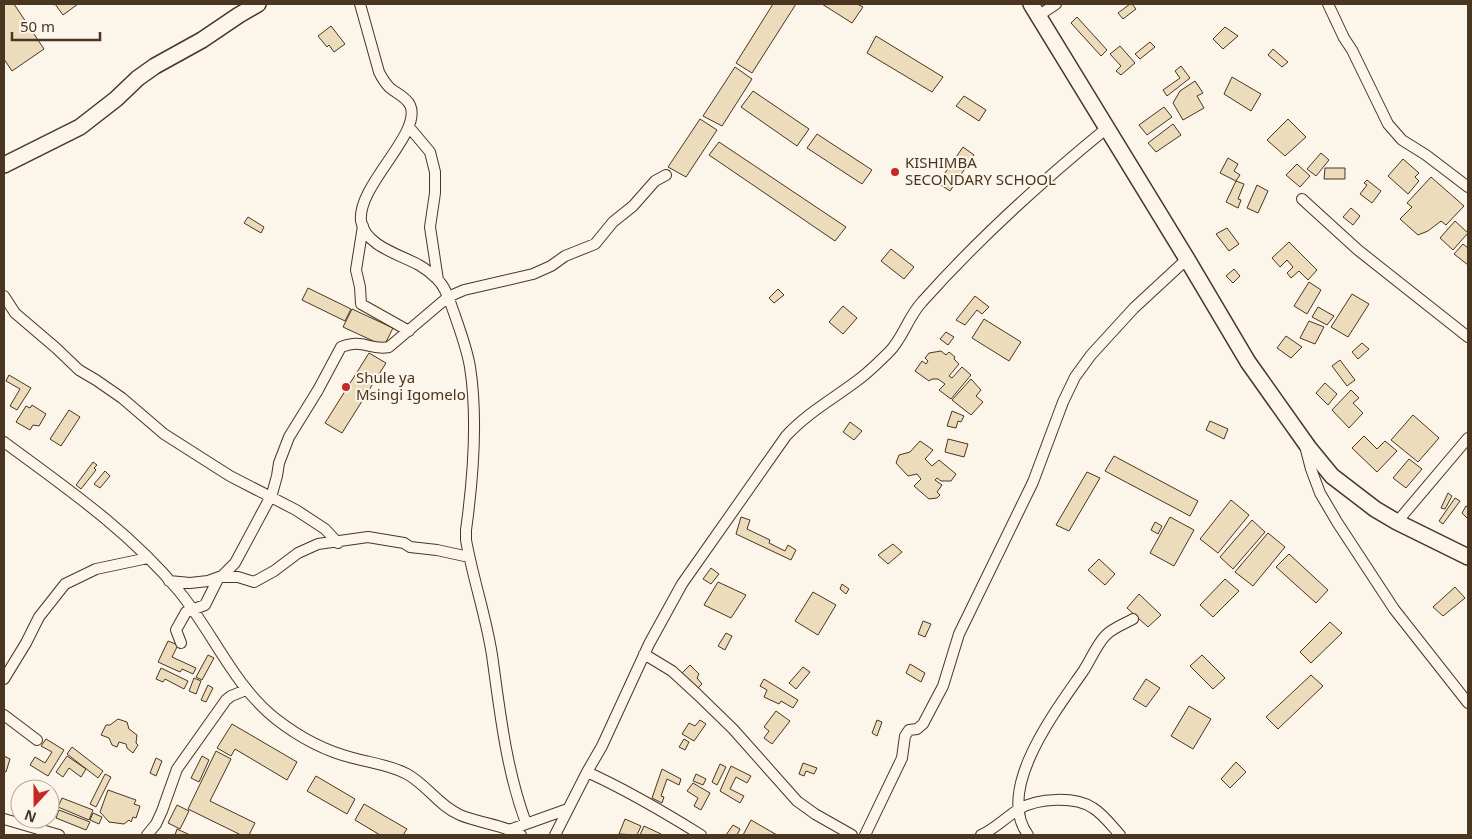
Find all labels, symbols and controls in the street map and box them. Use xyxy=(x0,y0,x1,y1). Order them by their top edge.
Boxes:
scale bar xyxy=(12,10,100,42)
text: 50 m xyxy=(20,16,55,36)
place label: KISHIMBA SECONDARY SCHOOL xyxy=(905,152,1056,189)
marker: KISHIMBA SECONDARY SCHOOL xyxy=(889,166,901,178)
place label: Shule ya Msingi Igomelo xyxy=(356,367,466,404)
marker: Shule ya Msingi Igomelo xyxy=(340,381,352,393)
north arrow xyxy=(10,779,60,829)
text: N xyxy=(21,806,39,828)

